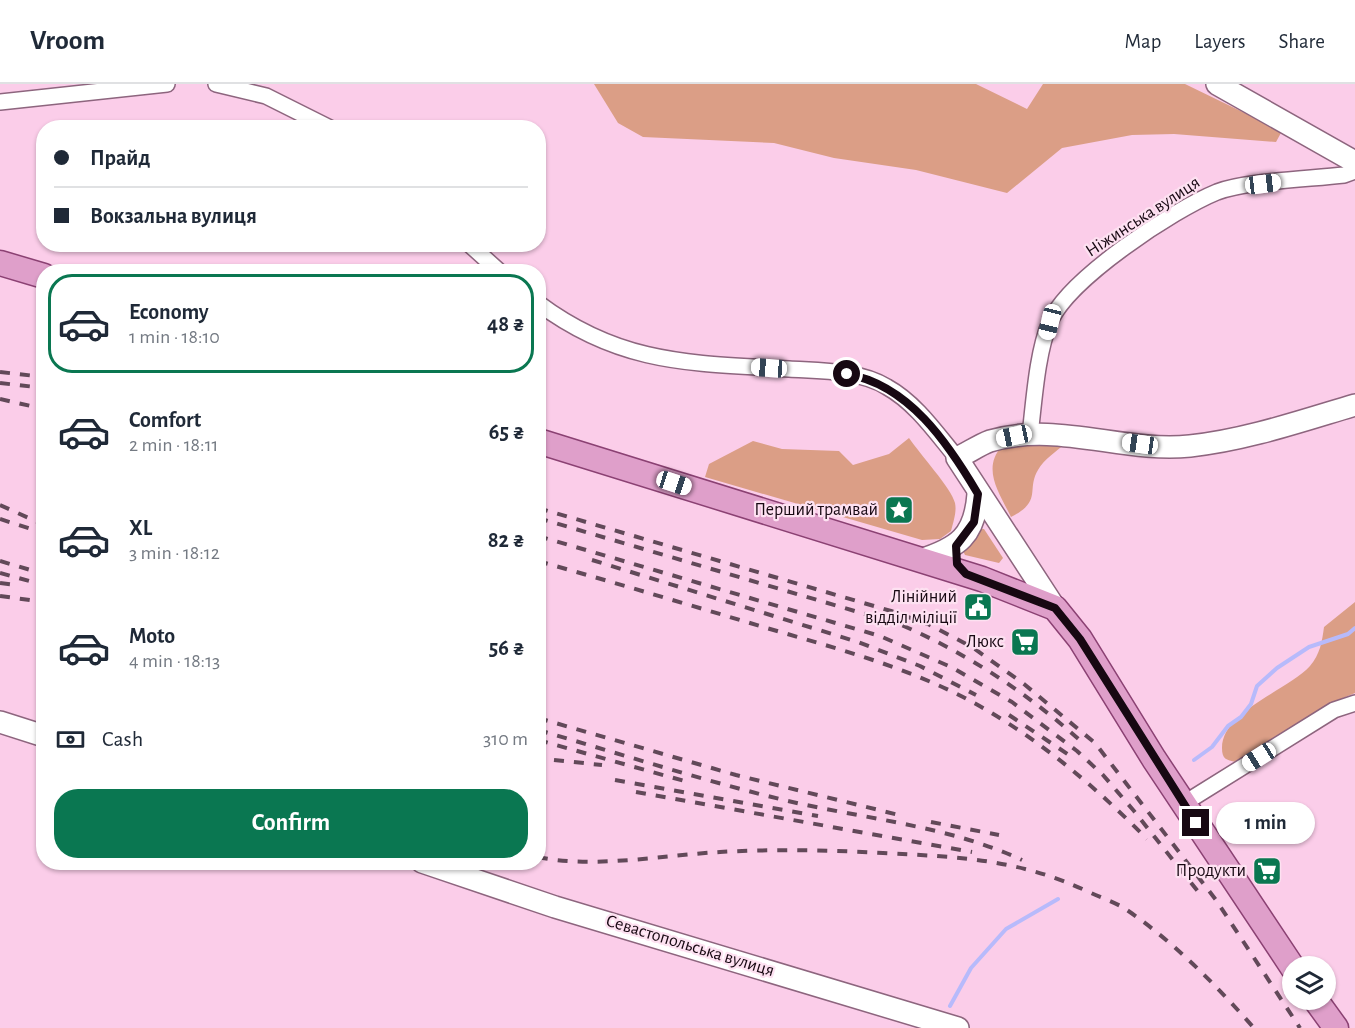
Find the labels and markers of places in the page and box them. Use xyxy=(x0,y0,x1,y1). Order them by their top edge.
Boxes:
place icon: Перший трамвай xyxy=(883,494,915,526)
place label: Перший трамвай xyxy=(754,501,878,519)
place label: Лінійний відділ міліції xyxy=(865,588,957,627)
public building icon: Лінійний відділ міліції xyxy=(962,591,994,623)
supermarket icon: Люкс xyxy=(1009,626,1041,658)
place label: Люкс xyxy=(966,633,1004,651)
supermarket icon: Продукти xyxy=(1251,855,1283,887)
place label: Продукти xyxy=(1176,862,1246,880)

